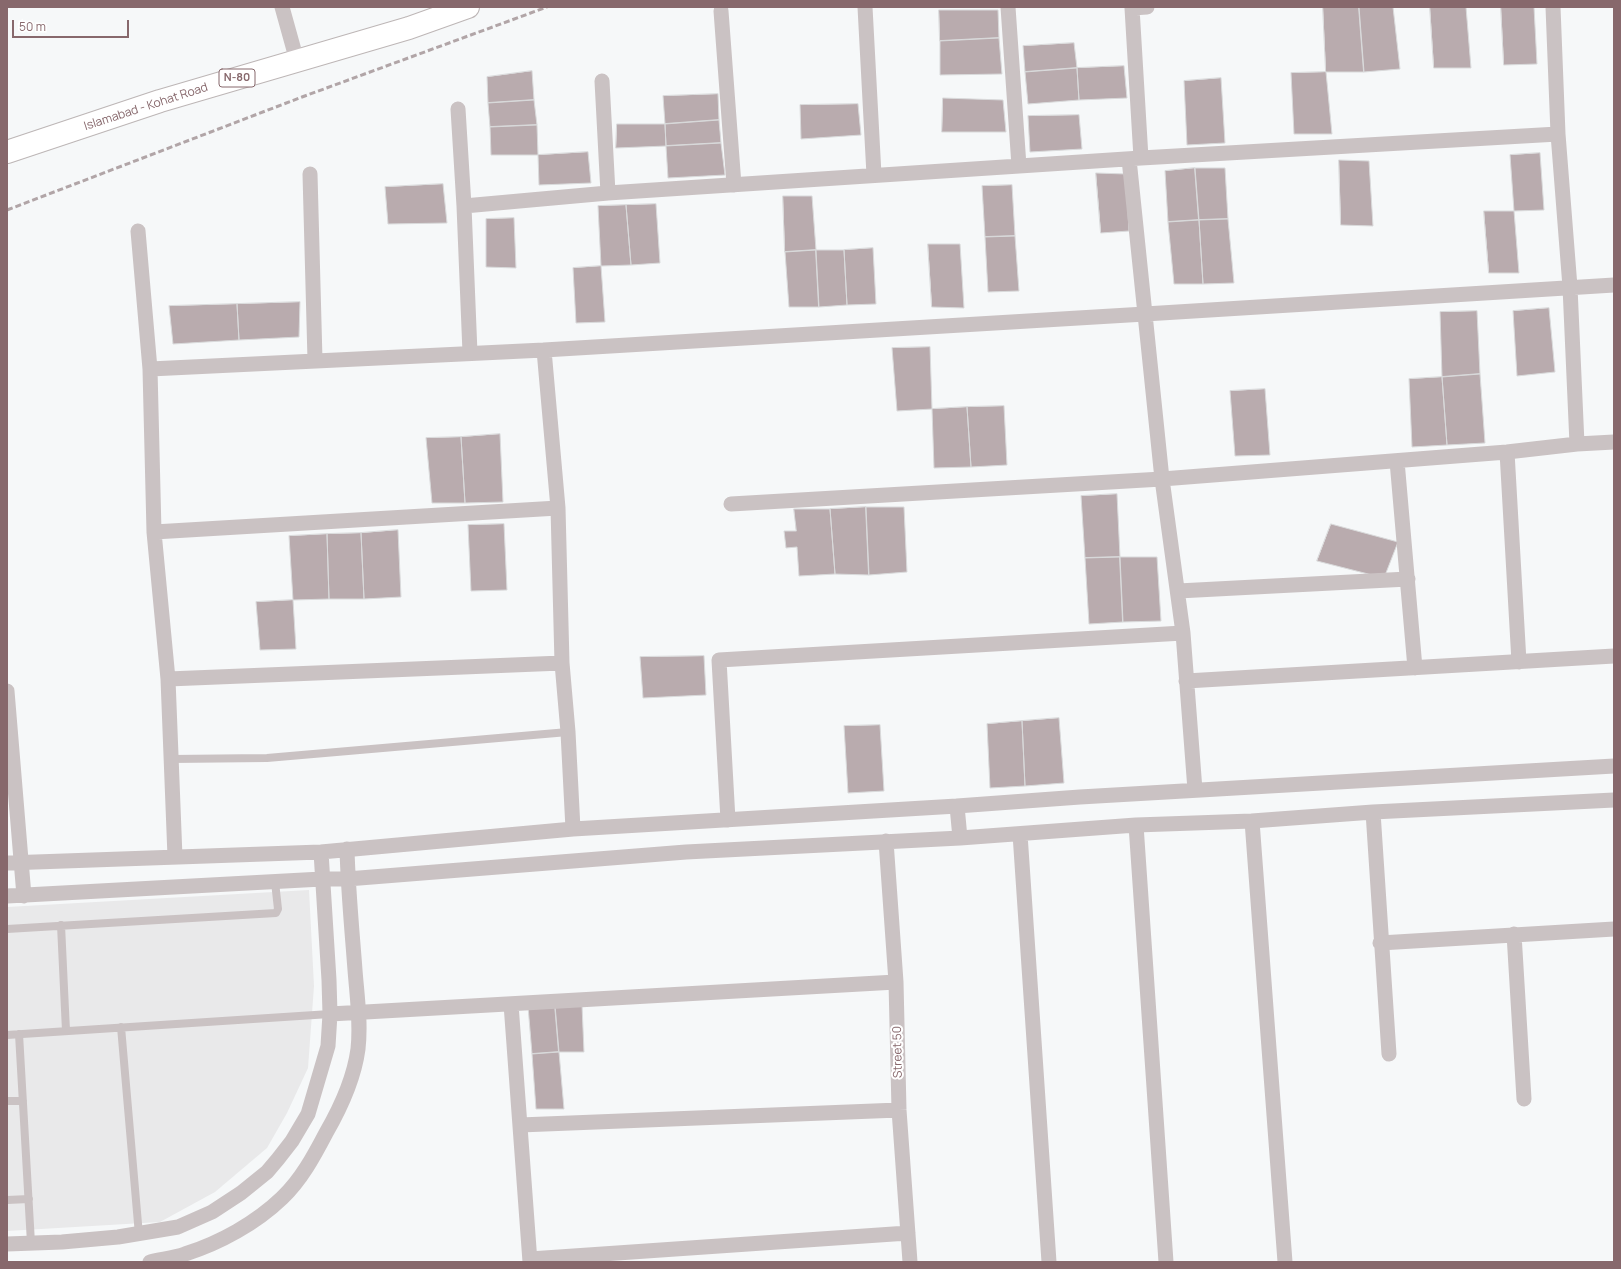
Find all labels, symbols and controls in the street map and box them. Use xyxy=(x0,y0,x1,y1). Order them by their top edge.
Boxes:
scale bar xyxy=(14,12,131,38)
text: 50 m xyxy=(19,18,46,35)
road number: N-80 xyxy=(219,69,255,87)
street label: Islamabad - Kohat Road xyxy=(82,80,210,134)
street label: Street 50 xyxy=(890,1026,906,1078)

